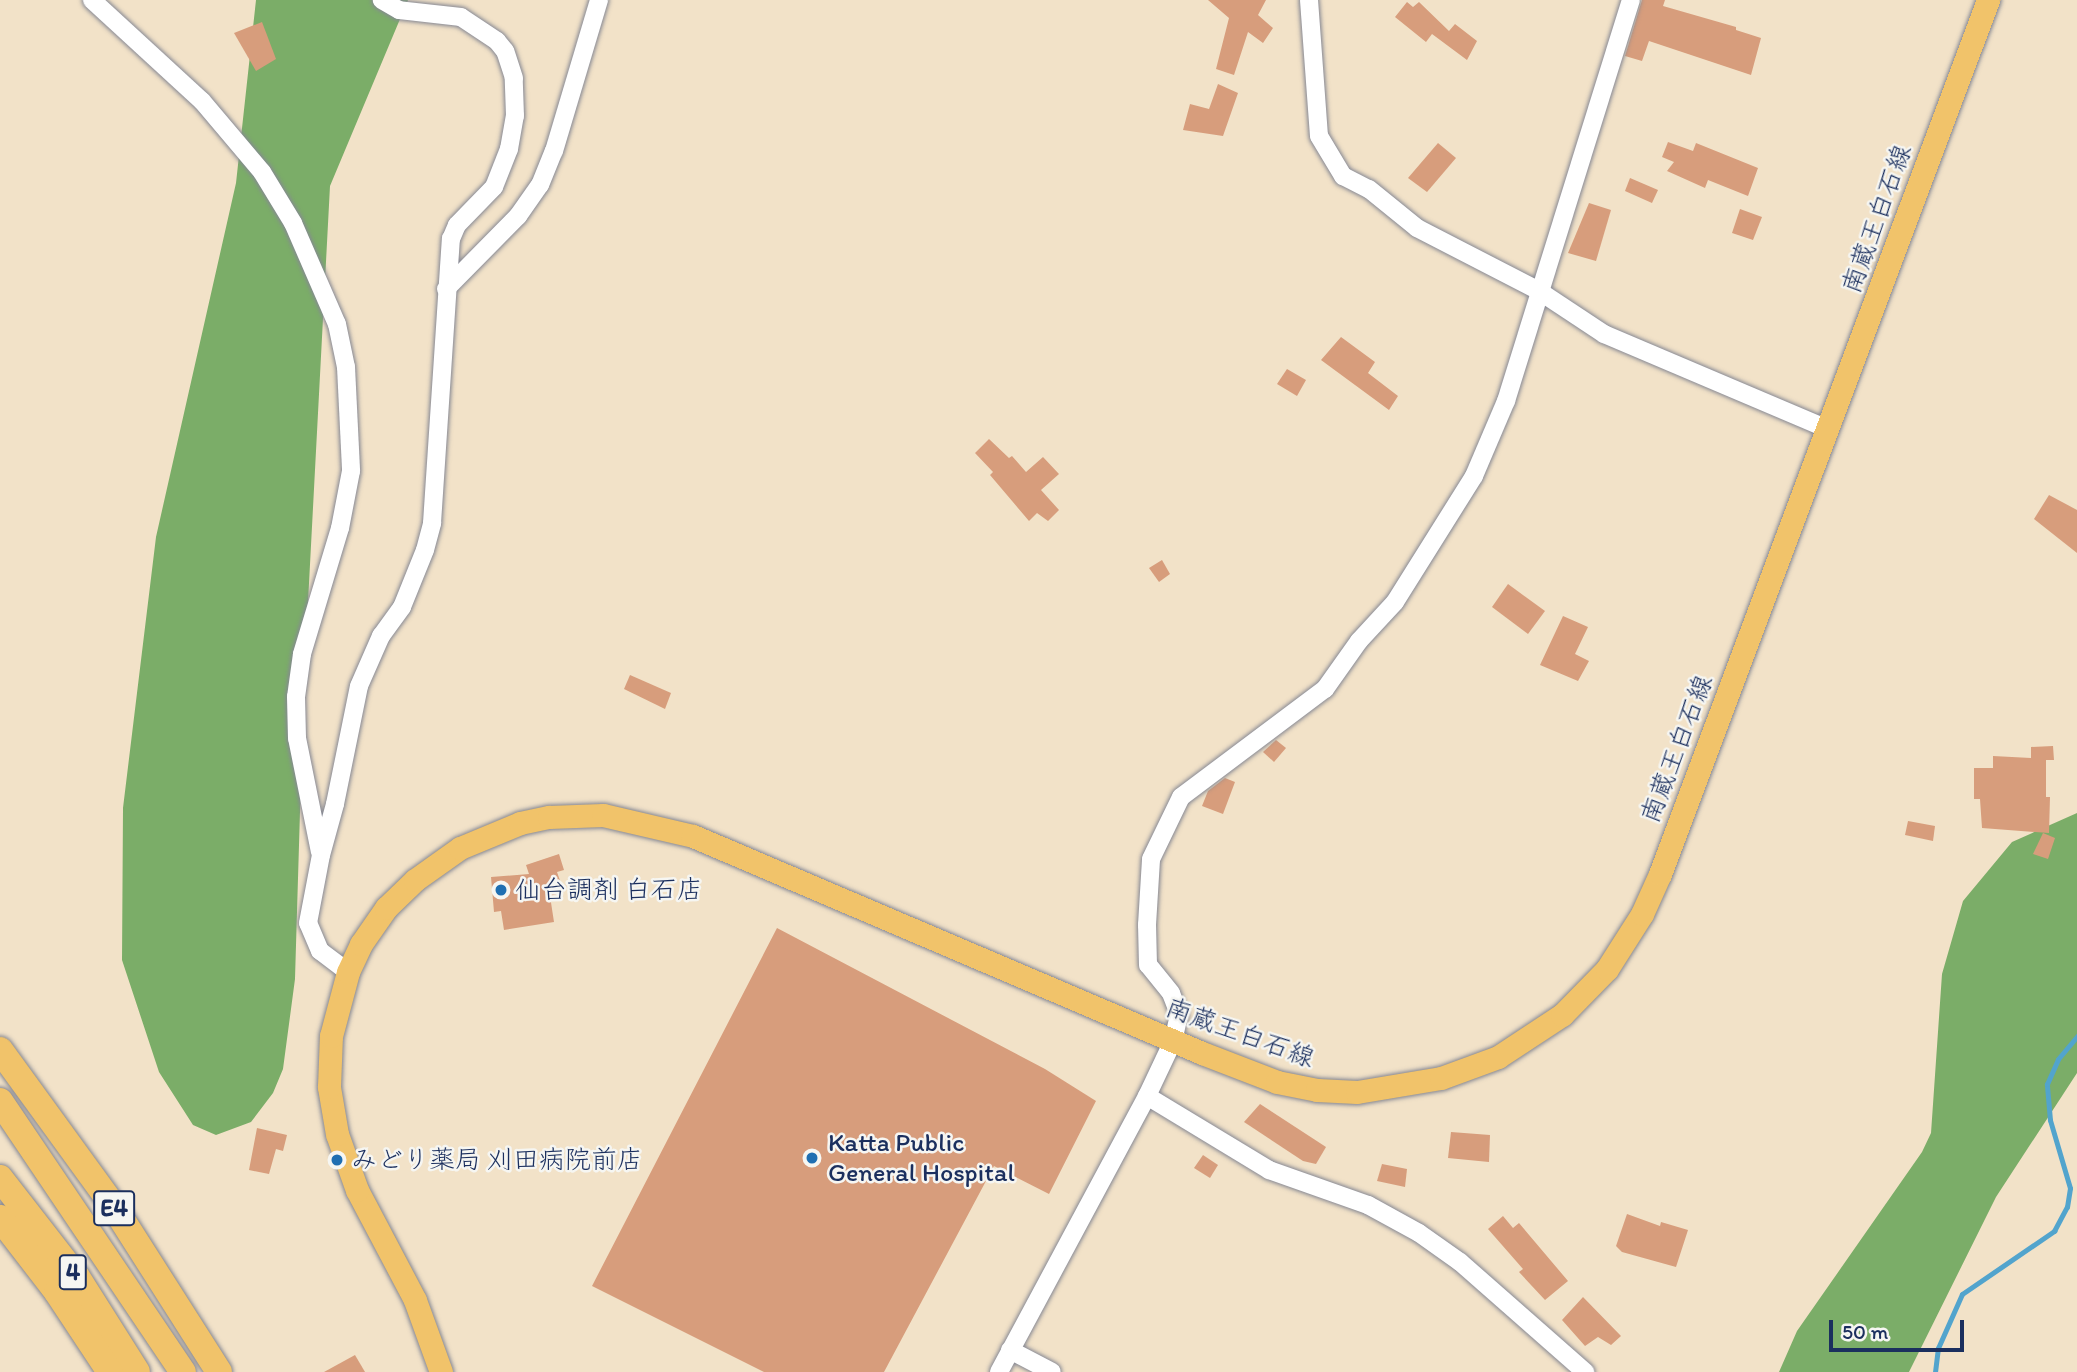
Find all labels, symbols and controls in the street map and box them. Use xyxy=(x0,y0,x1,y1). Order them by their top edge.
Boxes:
street label: 南蔵王白石線 xyxy=(1836,140,1918,298)
street label: 南蔵王白石線 xyxy=(1634,671,1720,827)
place label: 仙台調剤 白石店 xyxy=(515,874,703,906)
marker: 仙台調剤 白石店 xyxy=(493,882,509,898)
street label: 南蔵王白石線 xyxy=(1161,992,1319,1074)
place label: Katta Public General Hospital xyxy=(828,1127,1015,1188)
place label: みどり薬局 刈田病院前店 xyxy=(351,1144,643,1176)
marker: Katta Public General Hospital xyxy=(802,1148,822,1168)
marker: みどり薬局 刈田病院前店 xyxy=(329,1152,345,1168)
road number: E4 xyxy=(93,1188,135,1228)
road number: 4 xyxy=(57,1252,89,1292)
scale bar xyxy=(1832,1306,1967,1350)
text: 50 m xyxy=(1842,1319,1888,1344)

